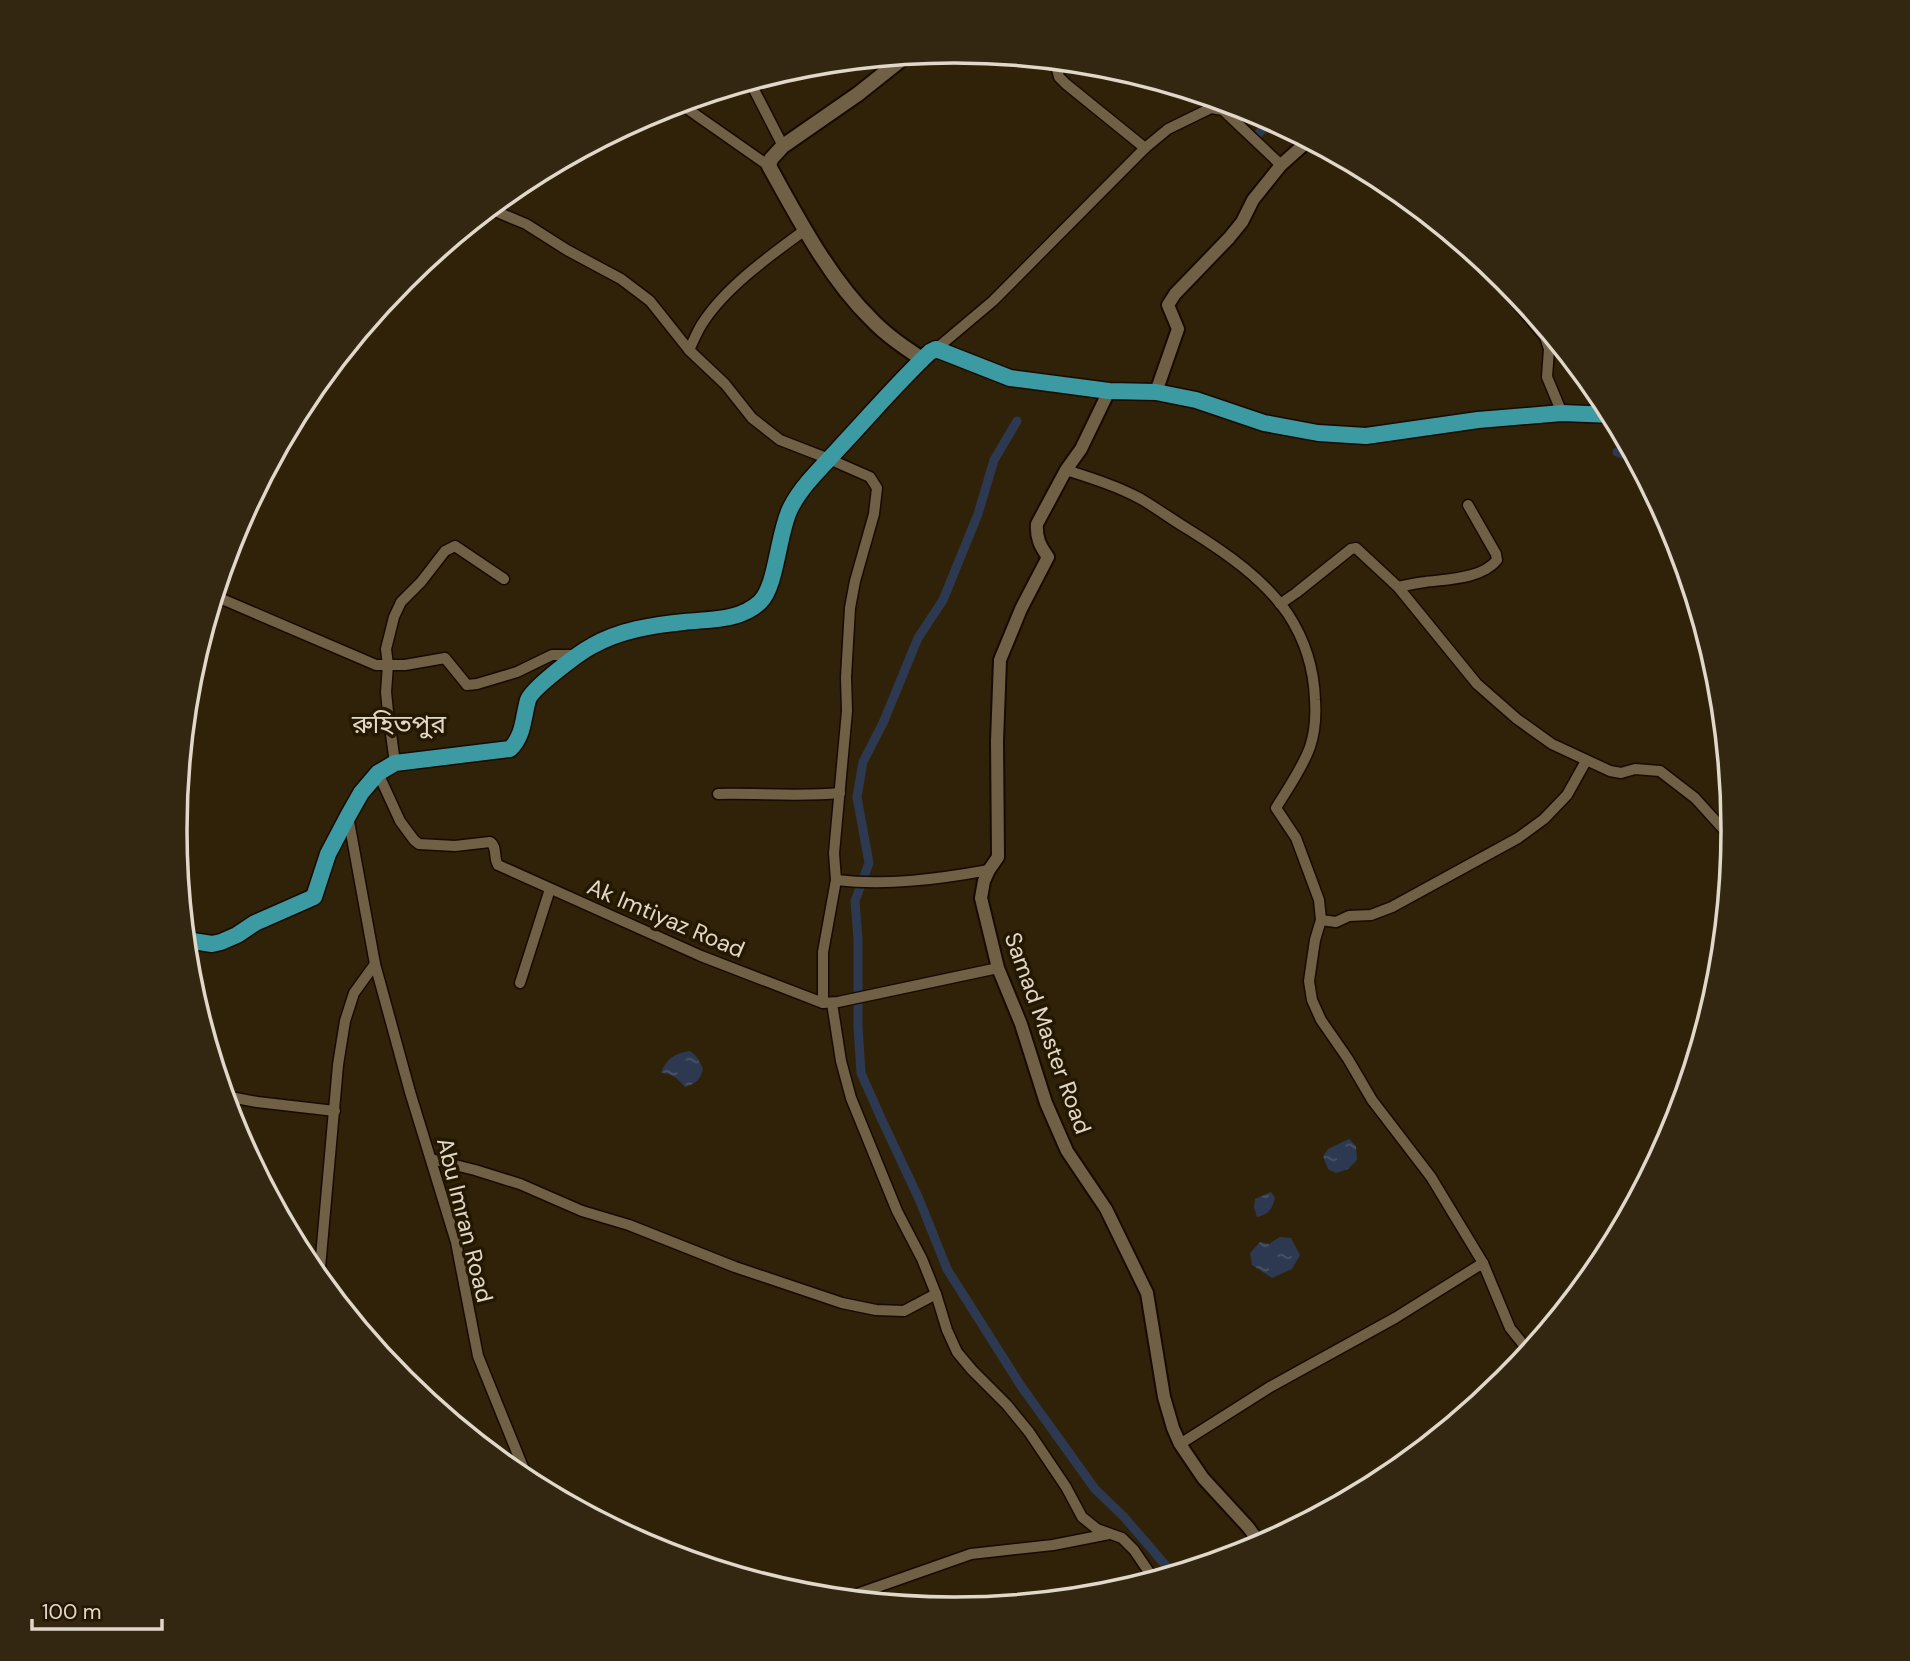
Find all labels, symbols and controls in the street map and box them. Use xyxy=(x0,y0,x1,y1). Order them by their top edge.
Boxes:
district label: রুহিতপুর xyxy=(351,707,446,741)
street label: Ak Imtiyaz Road xyxy=(583,871,749,965)
street label: Samad Master Road xyxy=(998,928,1098,1138)
street label: Abu Imran Road xyxy=(430,1135,500,1305)
scale bar xyxy=(32,1588,161,1632)
text: 100 m xyxy=(42,1598,102,1626)

